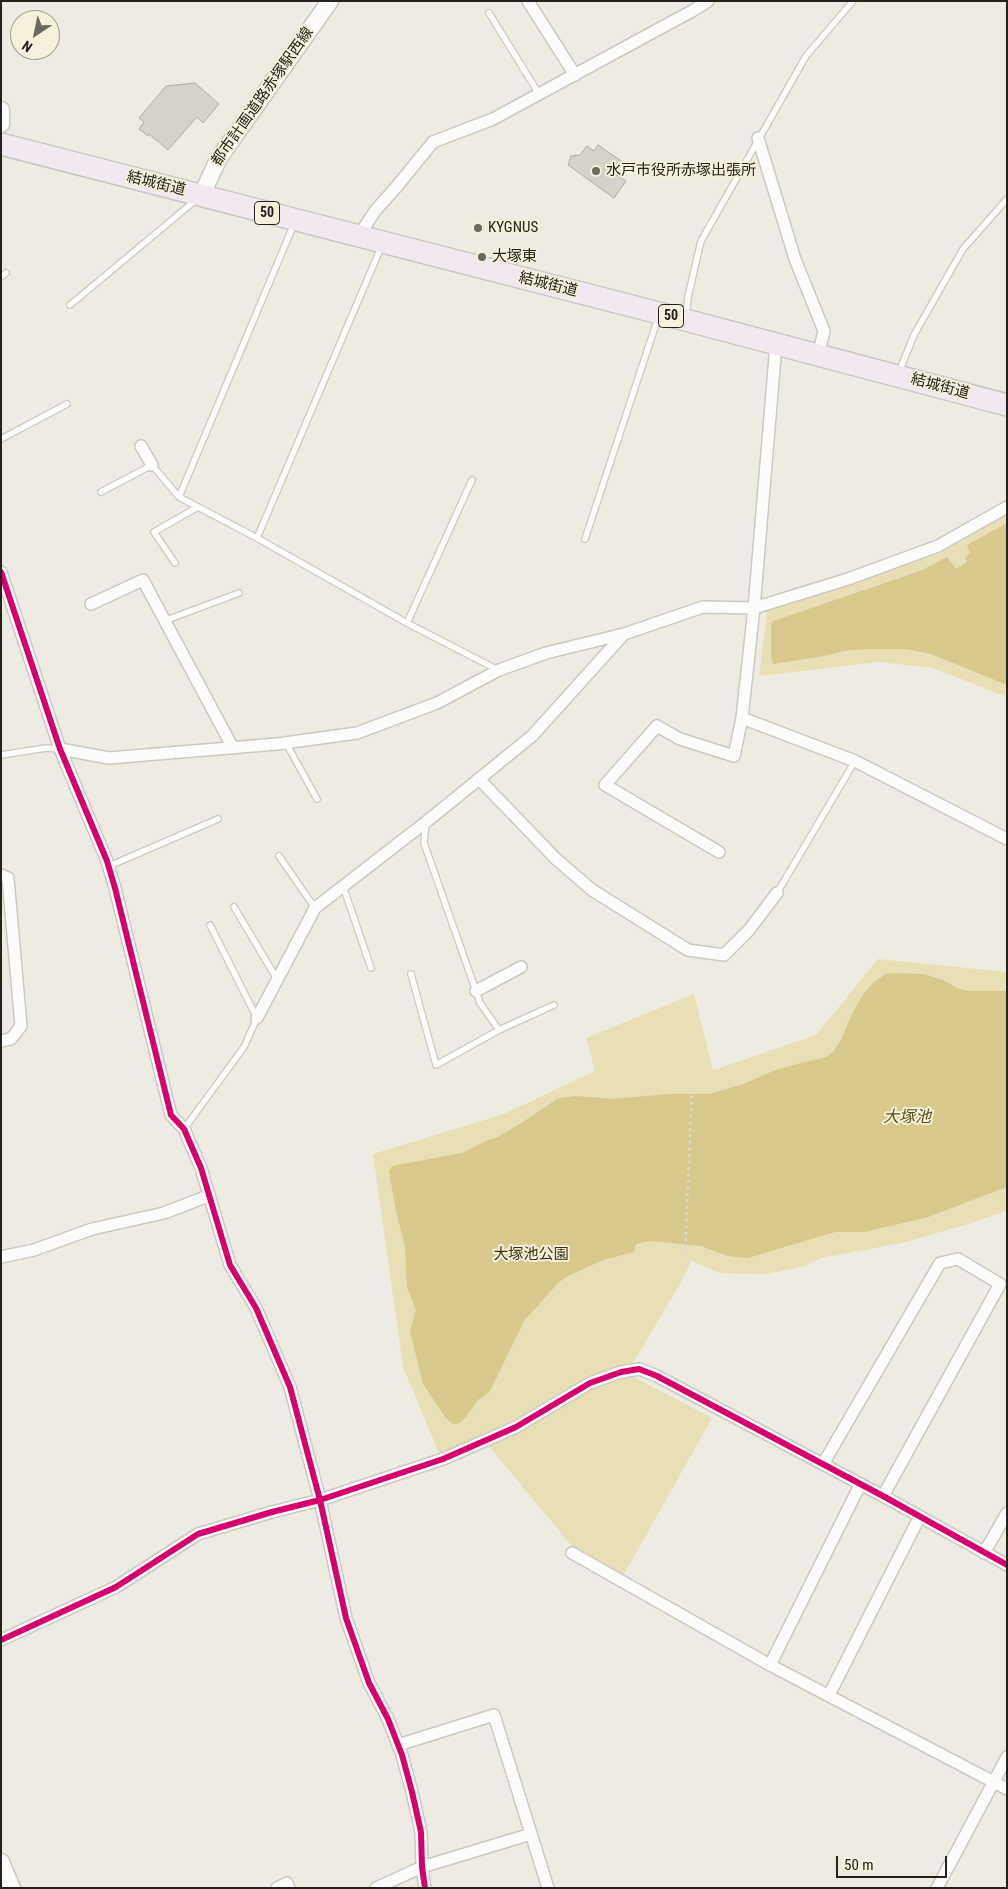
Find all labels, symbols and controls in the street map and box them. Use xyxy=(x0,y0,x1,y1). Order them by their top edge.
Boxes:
north arrow xyxy=(10,10,60,60)
street label: 都市計画道路赤塚駅西線 xyxy=(208,24,318,170)
text: N xyxy=(19,38,35,56)
place label: 水戸市役所赤塚出張所 xyxy=(606,162,756,180)
marker: 水戸市役所赤塚出張所 xyxy=(590,165,602,177)
street label: 結城街道 xyxy=(125,168,187,200)
road number: 50 xyxy=(254,202,280,224)
place label: KYGNUS xyxy=(488,219,538,237)
marker: KYGNUS xyxy=(472,222,484,234)
place label: 大塚東 xyxy=(492,248,537,266)
marker: 大塚東 xyxy=(476,251,488,263)
street label: 結城街道 xyxy=(517,269,579,301)
road number: 50 xyxy=(658,304,684,328)
street label: 結城街道 xyxy=(909,371,971,403)
water label: 大塚池 xyxy=(883,1108,931,1128)
park label: 大塚池公園 xyxy=(494,1246,568,1264)
scale bar xyxy=(838,1846,949,1878)
text: 50 m xyxy=(844,1856,874,1874)

